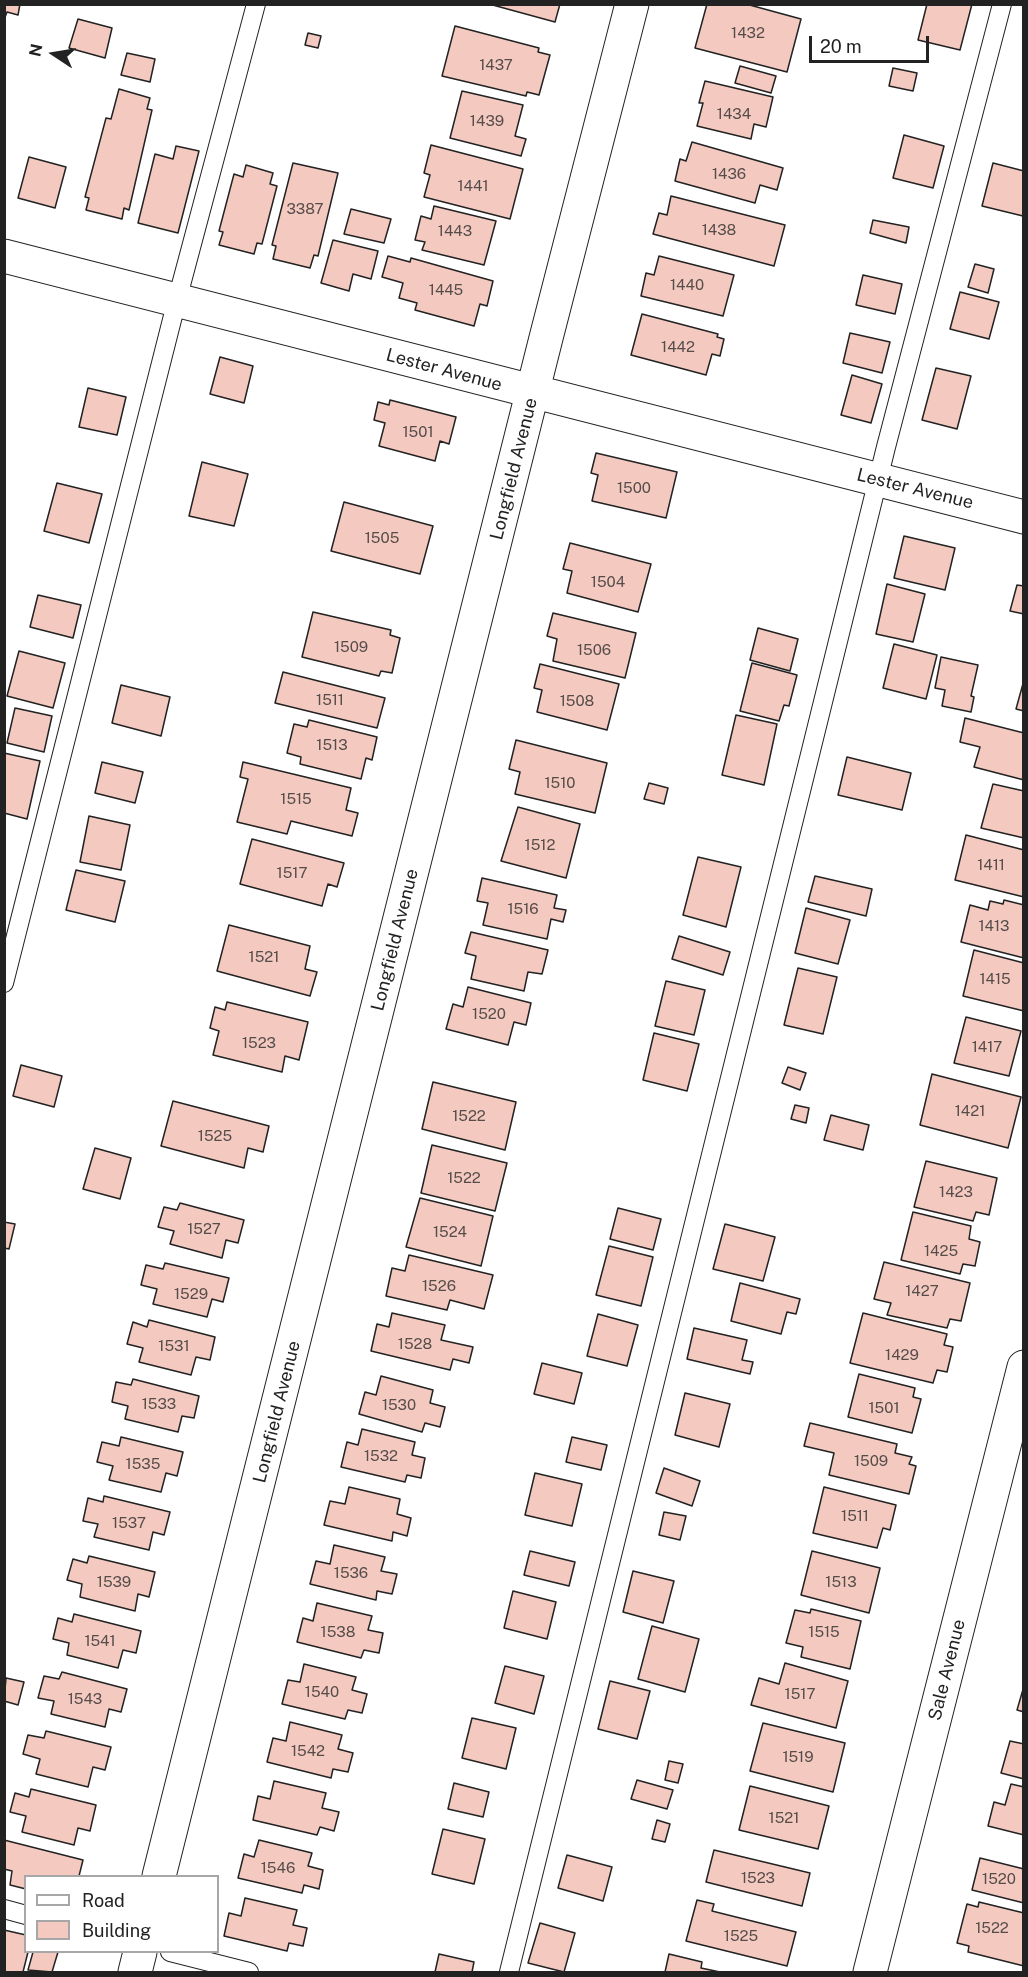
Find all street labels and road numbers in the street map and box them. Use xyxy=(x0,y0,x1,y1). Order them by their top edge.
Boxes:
street label: Lester Avenue xyxy=(384,344,504,396)
street label: Longfield Avenue xyxy=(486,396,542,542)
street label: Lester Avenue xyxy=(855,464,975,514)
street label: Longfield Avenue xyxy=(367,867,423,1013)
street label: Longfield Avenue xyxy=(249,1339,305,1485)
street label: Sale Avenue xyxy=(924,1617,970,1723)

